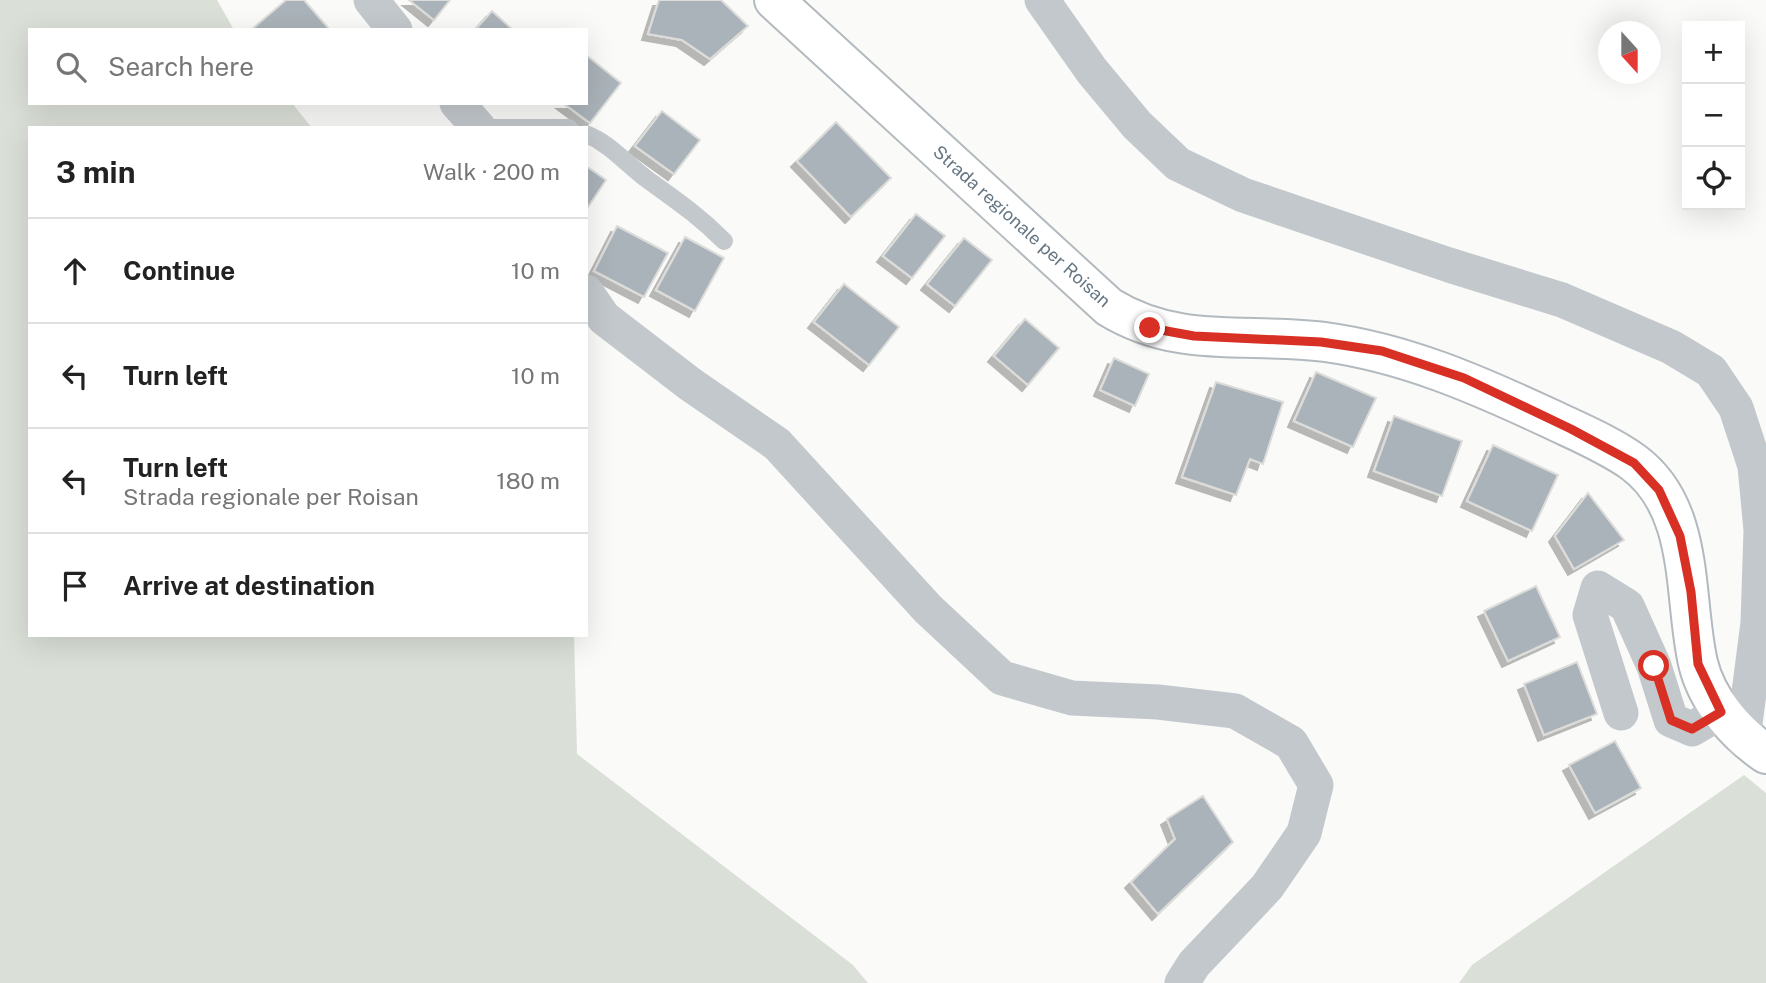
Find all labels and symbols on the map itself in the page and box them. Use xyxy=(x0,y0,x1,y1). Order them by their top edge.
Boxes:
north arrow xyxy=(1598,21,1661,84)
street label: Strada regionale per Roisan xyxy=(929,141,1115,311)
route end xyxy=(1134,312,1165,343)
route start xyxy=(1638,650,1669,681)

